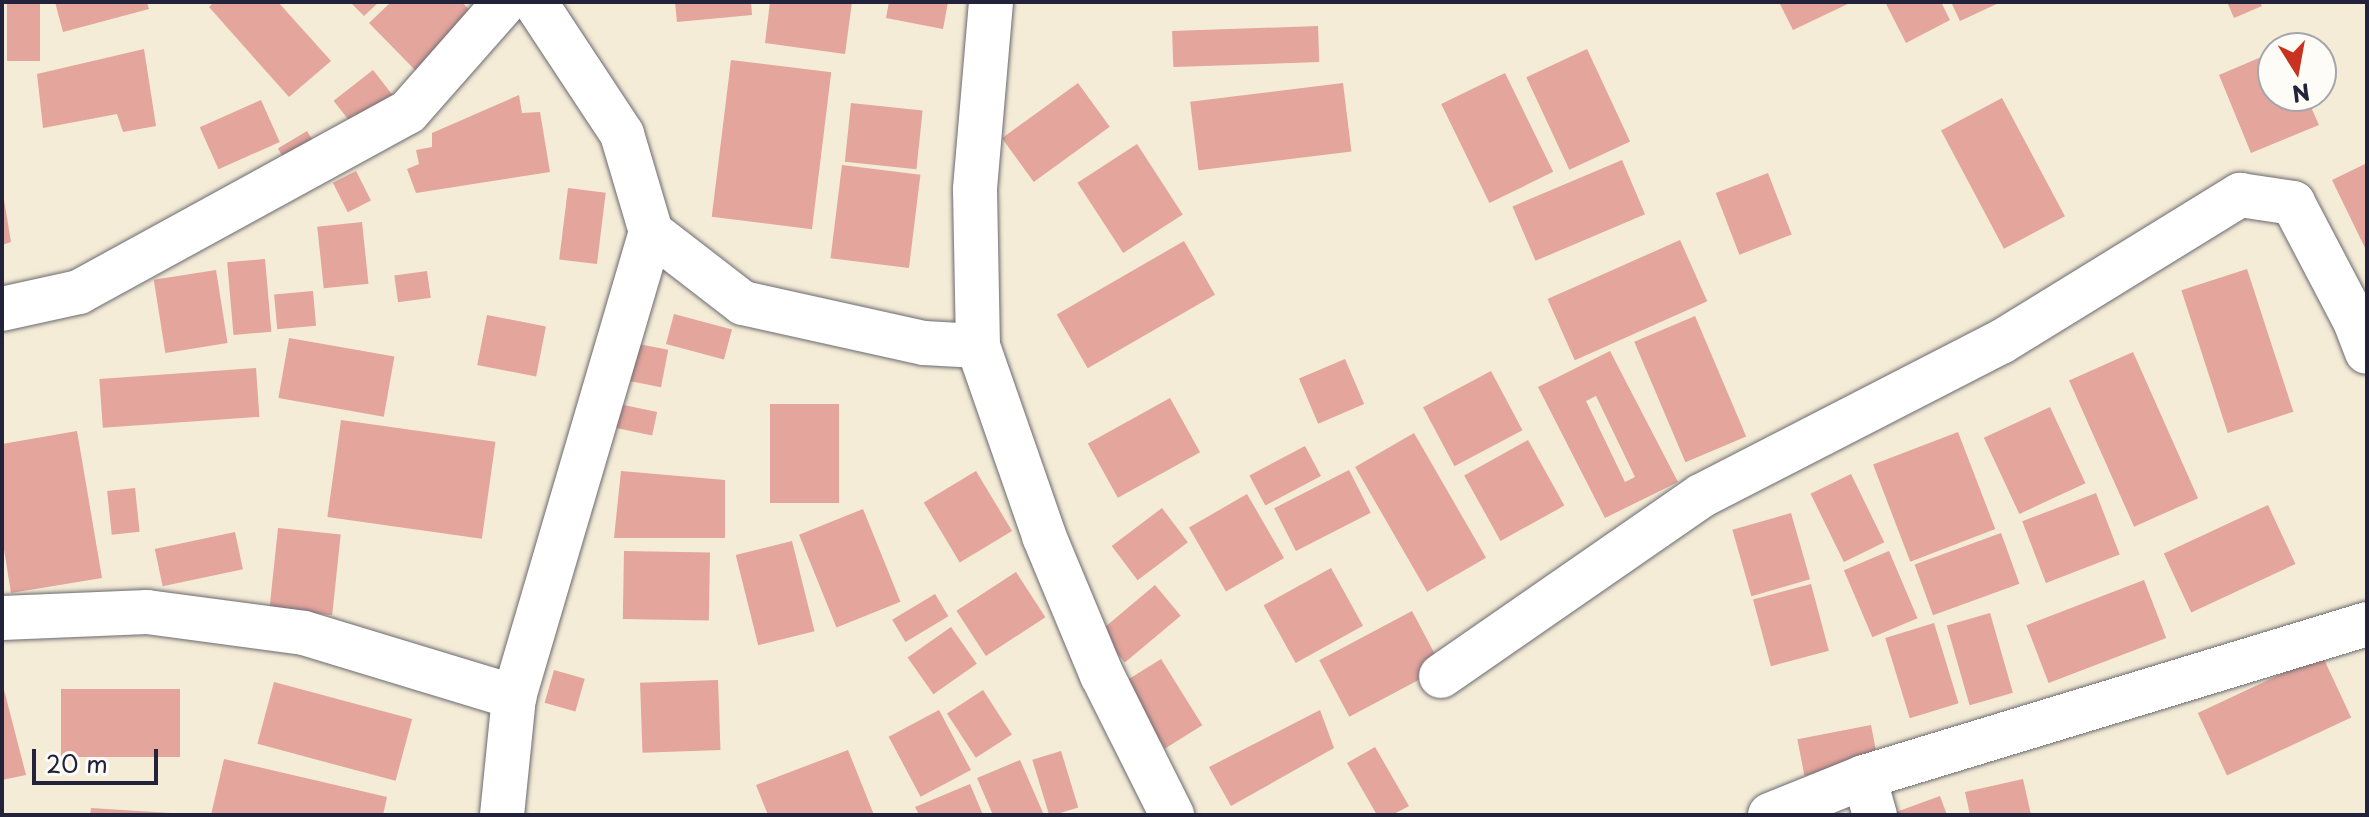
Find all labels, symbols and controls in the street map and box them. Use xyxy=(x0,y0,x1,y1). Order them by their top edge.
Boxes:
north arrow xyxy=(2257,32,2337,112)
text: N xyxy=(2290,76,2313,112)
scale bar xyxy=(36,733,162,783)
text: 20 m xyxy=(46,745,108,781)

